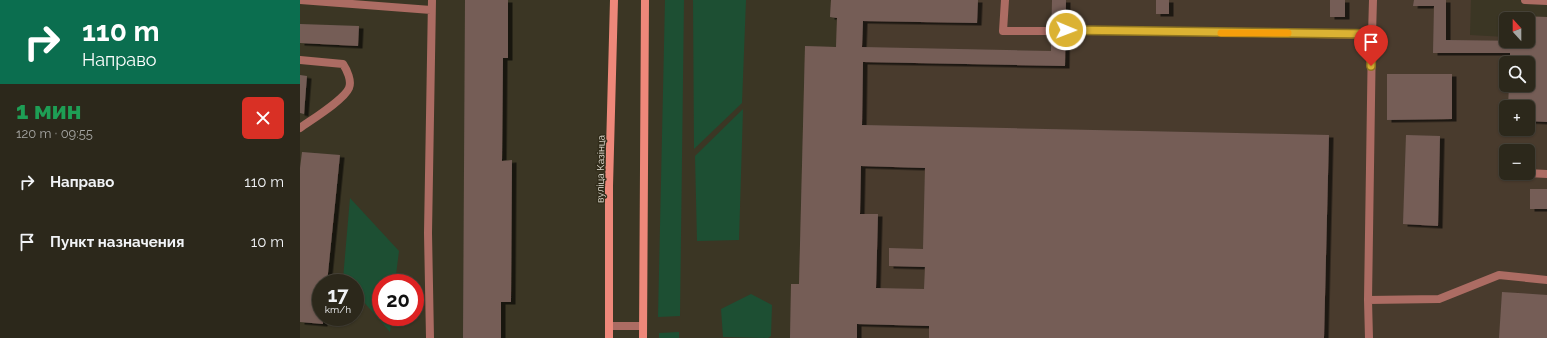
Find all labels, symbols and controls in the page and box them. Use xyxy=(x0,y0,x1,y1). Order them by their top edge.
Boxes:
position arrow xyxy=(1045,9,1087,51)
north arrow xyxy=(1499,12,1535,48)
map controls xyxy=(1499,12,1535,180)
text: 110 m xyxy=(82,15,160,48)
icon: right xyxy=(16,16,68,68)
pin xyxy=(1354,25,1388,66)
icon: arrive xyxy=(1360,31,1382,53)
text: Направо xyxy=(82,49,156,70)
button: search xyxy=(1499,56,1535,92)
text: 1 мин xyxy=(16,96,81,125)
button: close xyxy=(242,97,284,139)
button: + xyxy=(1499,100,1535,136)
text: 120 m · 09:55 xyxy=(16,126,93,141)
street label: вуліца Казінца xyxy=(594,135,607,203)
button: − xyxy=(1499,144,1535,180)
icon: right xyxy=(16,171,38,193)
text: Направо xyxy=(50,173,114,191)
text: 110 m xyxy=(244,173,284,191)
icon: arrive xyxy=(16,231,38,253)
text: Пункт назначения xyxy=(50,233,184,251)
text: 10 m xyxy=(251,233,284,251)
speed limit sign: 20 xyxy=(372,274,424,326)
text: 17 xyxy=(327,283,349,307)
text: km/h xyxy=(325,304,351,315)

